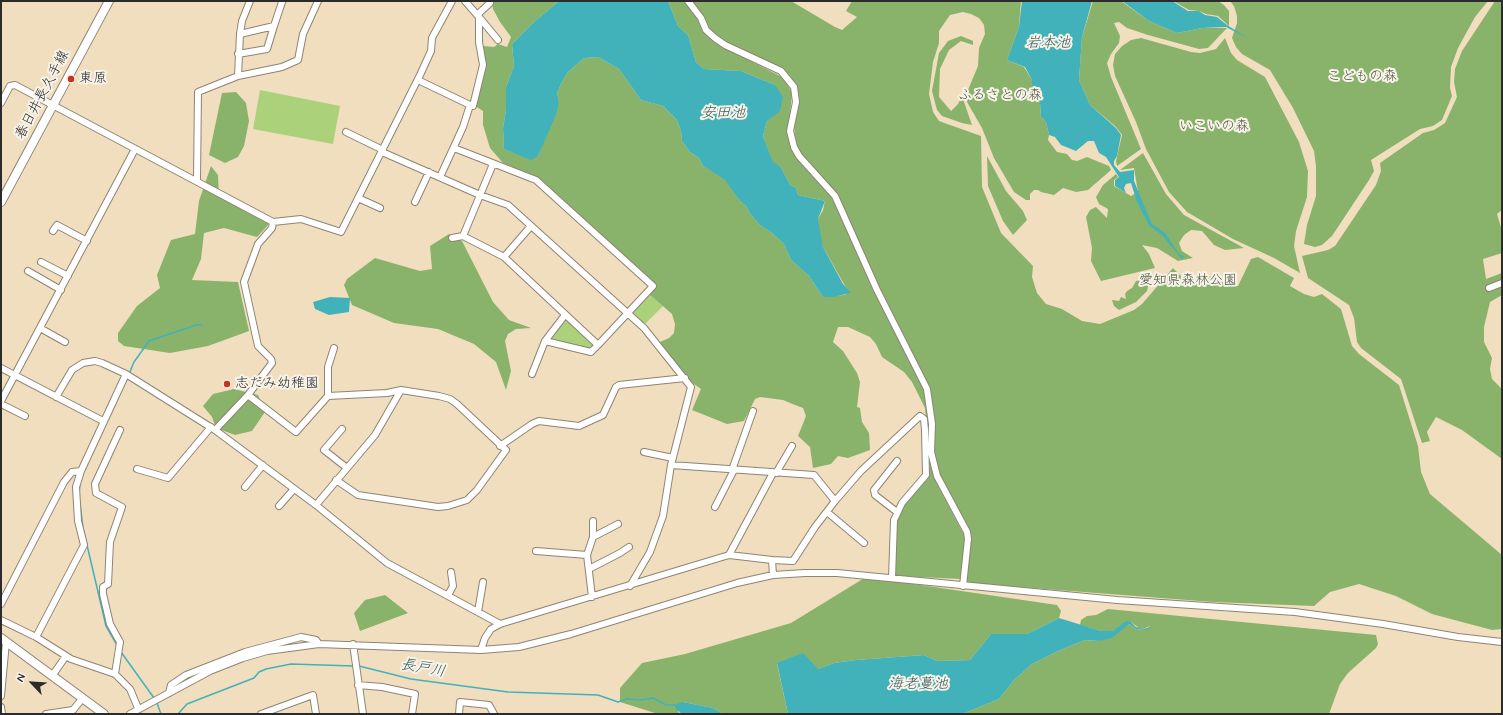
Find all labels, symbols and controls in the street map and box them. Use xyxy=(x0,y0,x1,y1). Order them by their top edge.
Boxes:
water label: 岩本池 xyxy=(1026,35,1070,53)
street label: 春日井長久手線 xyxy=(13,48,73,142)
park label: こどもの森 xyxy=(1327,69,1397,85)
place label: 東原 xyxy=(79,71,107,87)
marker: 東原 xyxy=(66,74,76,84)
park label: ふるさとの森 xyxy=(958,88,1042,104)
water label: 安田池 xyxy=(701,105,745,123)
park label: いこいの森 xyxy=(1179,119,1249,135)
park label: 愛知県森林公園 xyxy=(1139,273,1237,289)
place label: 志だみ幼稚園 xyxy=(235,376,319,392)
marker: 志だみ幼稚園 xyxy=(222,379,232,389)
water label: 長戸川 xyxy=(399,656,447,682)
north arrow xyxy=(12,663,52,703)
text: N xyxy=(13,672,29,684)
water label: 海老蔓池 xyxy=(888,676,948,694)

